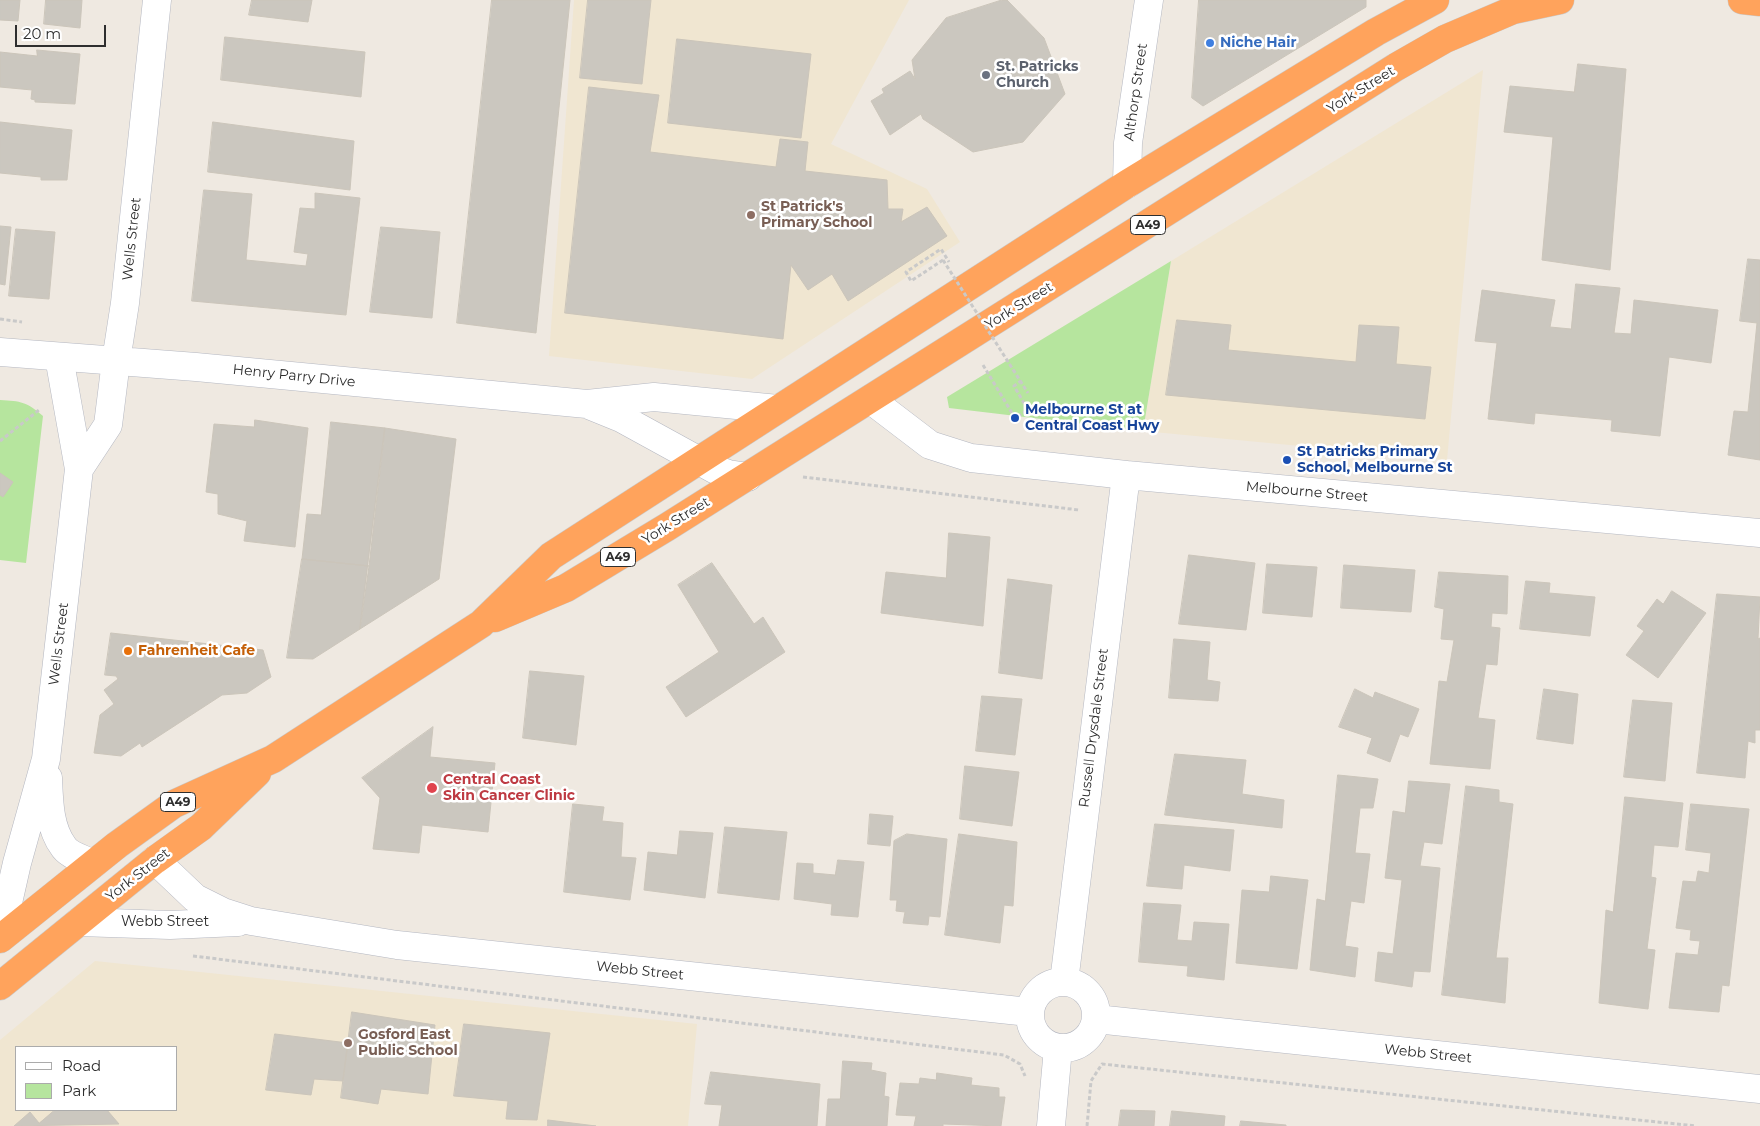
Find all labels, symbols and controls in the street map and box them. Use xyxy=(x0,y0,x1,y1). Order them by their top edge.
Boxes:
scale bar xyxy=(18,15,109,47)
text: 20 m xyxy=(23,24,61,43)
place label: Niche Hair xyxy=(1220,35,1296,51)
marker: Niche Hair xyxy=(1204,37,1216,49)
street label: Althorp Street xyxy=(1121,42,1151,142)
place label: St. Patricks Church xyxy=(996,59,1078,92)
street label: York Street xyxy=(1324,63,1398,117)
marker: St. Patricks Church xyxy=(980,69,992,81)
street label: Wells Street xyxy=(119,197,145,281)
place label: St Patrick's Primary School xyxy=(761,199,872,232)
marker: St Patrick's Primary School xyxy=(745,209,757,221)
road number: A49 xyxy=(1130,216,1166,234)
street label: York Street xyxy=(982,279,1056,333)
street label: Henry Parry Drive xyxy=(232,361,356,391)
place label: Melbourne St at Central Coast Hwy xyxy=(1025,402,1159,434)
marker: Melbourne St at Central Coast Hwy xyxy=(1009,412,1021,424)
place label: St Patricks Primary School, Melbourne St xyxy=(1297,444,1452,477)
marker: St Patricks Primary School, Melbourne St xyxy=(1281,454,1293,466)
street label: Melbourne Street xyxy=(1245,478,1369,506)
street label: York Street xyxy=(639,494,713,548)
road number: A49 xyxy=(600,548,636,566)
street label: Wells Street xyxy=(46,601,72,687)
place label: Fahrenheit Cafe xyxy=(138,643,255,659)
marker: Fahrenheit Cafe xyxy=(122,645,134,657)
street label: Russell Drysdale Street xyxy=(1076,647,1112,809)
place label: Central Coast Skin Cancer Clinic xyxy=(443,772,575,804)
marker: Central Coast Skin Cancer Clinic xyxy=(425,781,439,795)
road number: A49 xyxy=(160,792,196,812)
street label: York Street xyxy=(103,845,173,905)
street label: Webb Street xyxy=(121,914,209,930)
street label: Webb Street xyxy=(595,958,685,984)
place label: Gosford East Public School xyxy=(358,1027,458,1060)
marker: Gosford East Public School xyxy=(342,1037,354,1049)
street label: Webb Street xyxy=(1383,1041,1473,1067)
legend xyxy=(15,1046,178,1111)
text: Road xyxy=(62,1056,101,1075)
text: Park xyxy=(62,1081,96,1100)

